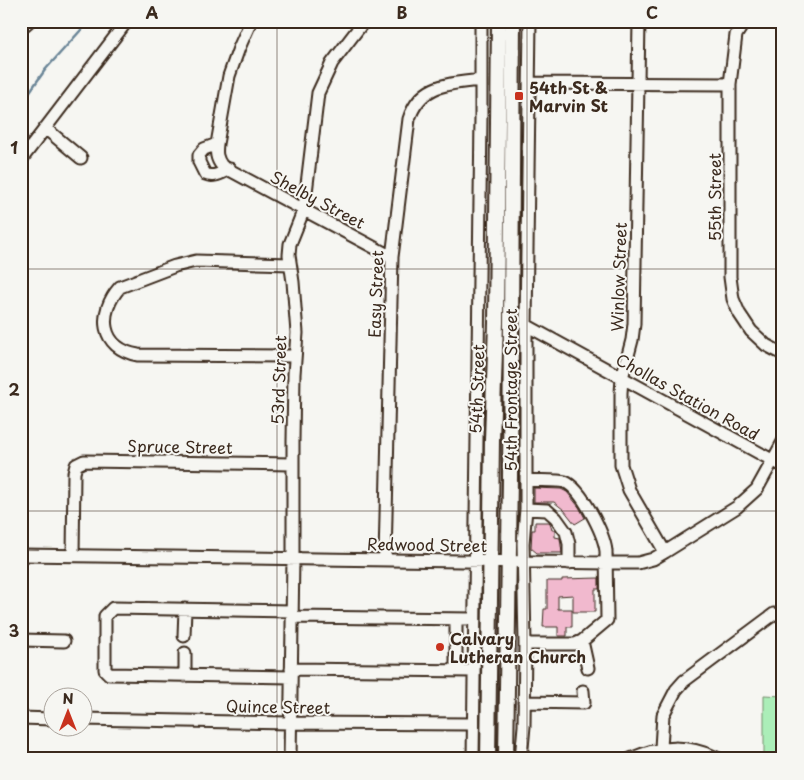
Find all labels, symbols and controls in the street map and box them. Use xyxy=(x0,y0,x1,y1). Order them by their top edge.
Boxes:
text: A xyxy=(146,0,159,24)
text: B xyxy=(397,0,408,24)
text: C xyxy=(646,0,658,24)
place label: 54th St & Marvin St xyxy=(529,75,609,117)
marker: 54th St & Marvin St xyxy=(513,90,525,102)
text: 1 xyxy=(10,135,18,159)
street label: 55th Street xyxy=(702,152,726,241)
street label: Shelby Street xyxy=(266,164,370,234)
street label: Winlow Street xyxy=(604,221,632,332)
street label: Easy Street xyxy=(361,249,389,338)
street label: 54th Frontage Street xyxy=(498,308,522,472)
street label: 53rd Street xyxy=(264,334,292,425)
street label: 54th Street xyxy=(462,343,490,434)
street label: Chollas Station Road xyxy=(612,347,764,445)
text: 2 xyxy=(8,377,20,401)
street label: Spruce Street xyxy=(127,433,233,459)
street label: Redwood Street xyxy=(367,531,488,557)
text: 3 xyxy=(9,618,19,642)
place label: Calvary Lutheran Church xyxy=(450,626,586,668)
marker: Calvary Lutheran Church xyxy=(434,641,446,653)
north arrow xyxy=(42,688,92,738)
text: N xyxy=(62,688,74,709)
street label: Quince Street xyxy=(226,693,331,719)

